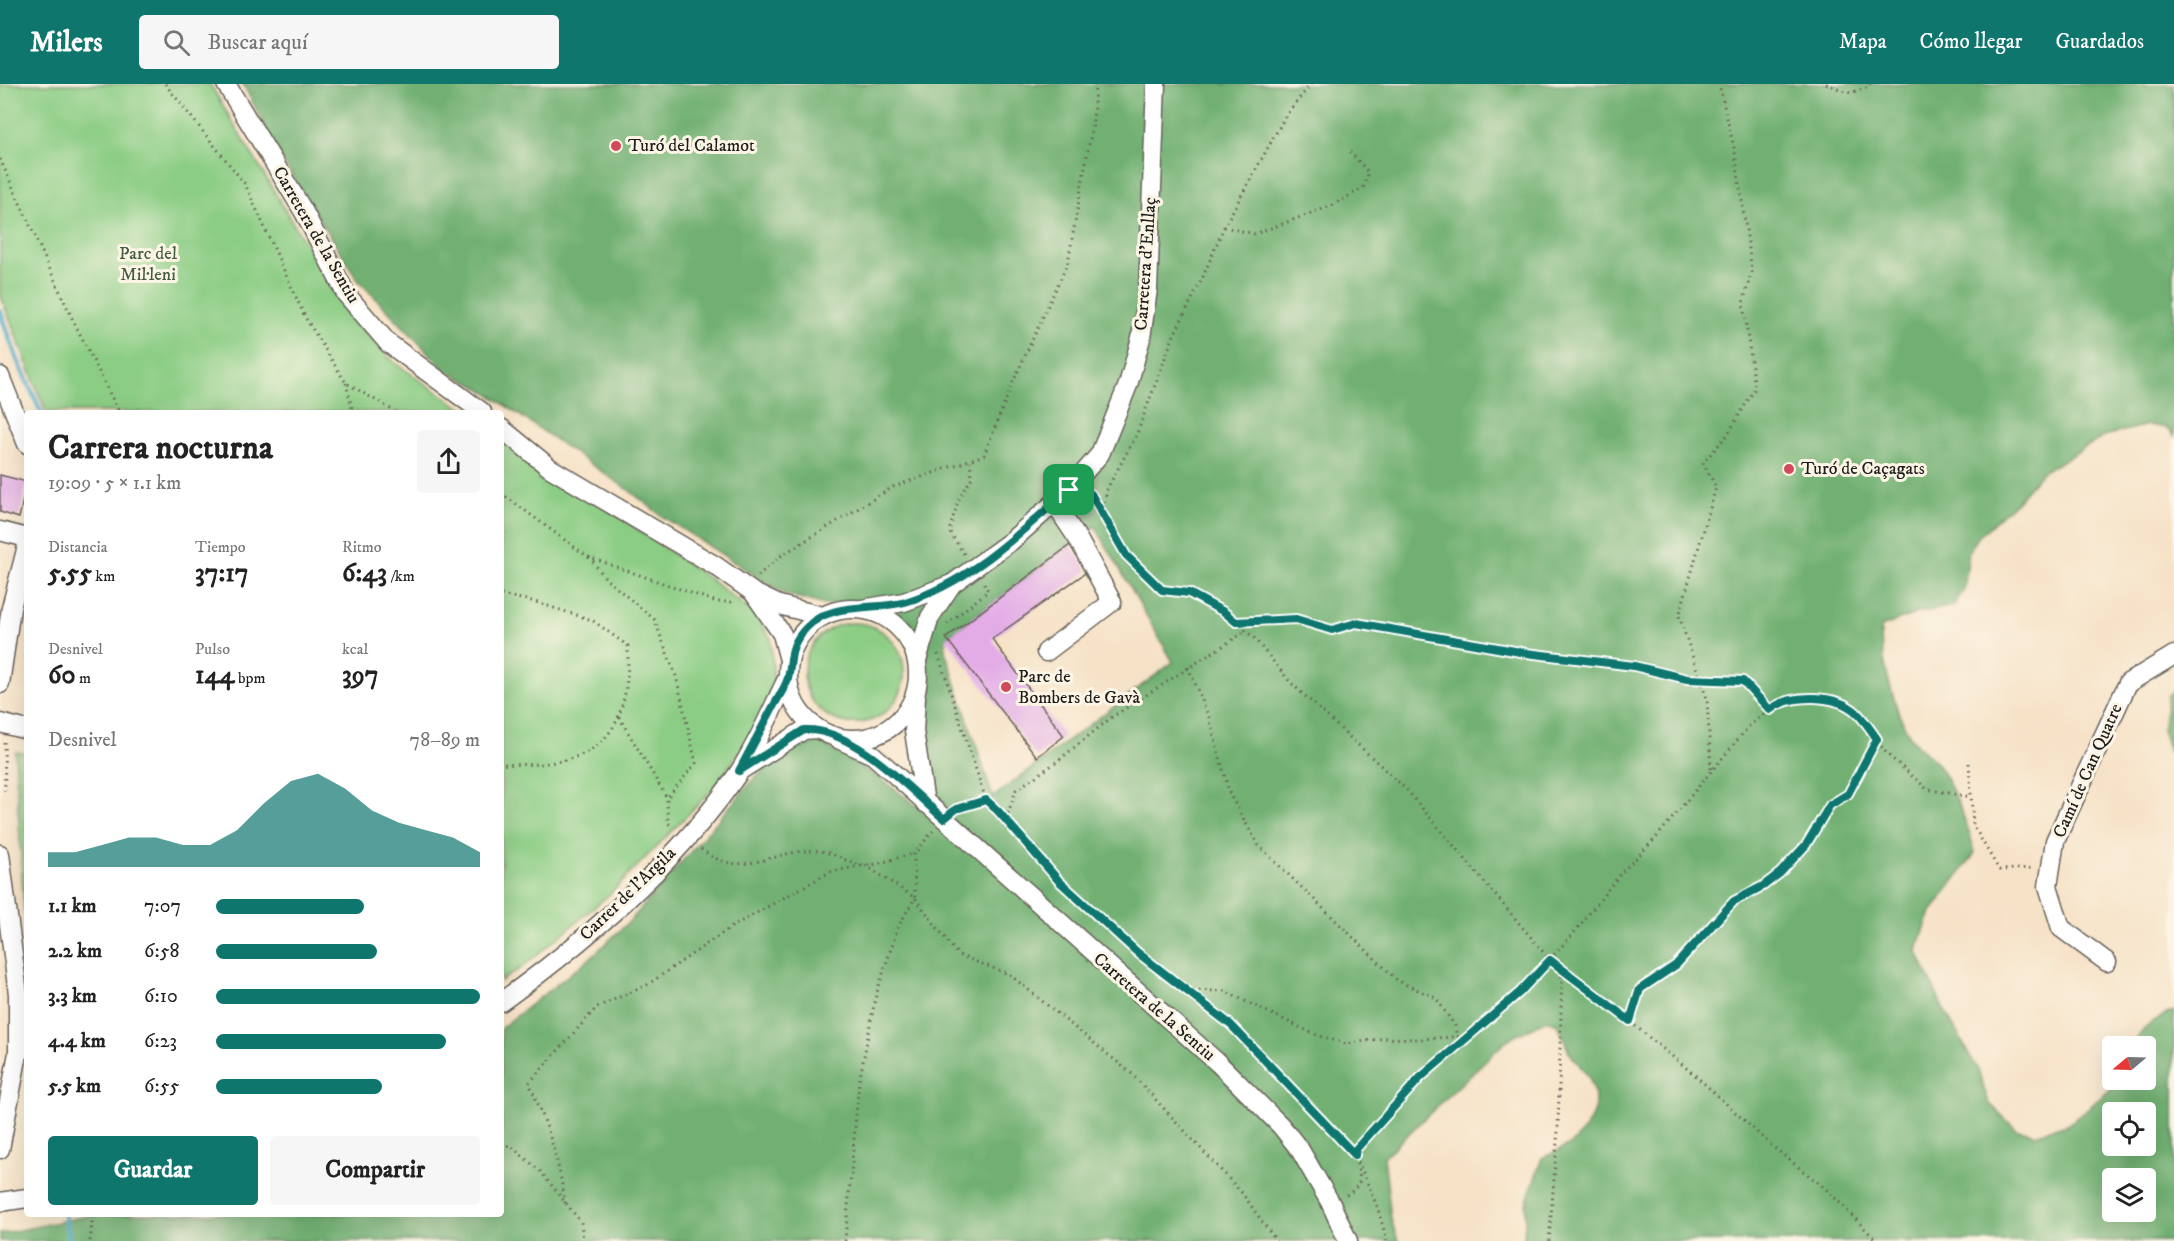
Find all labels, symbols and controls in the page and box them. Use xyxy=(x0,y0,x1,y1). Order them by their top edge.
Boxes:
search box xyxy=(139,15,559,69)
text: Milers xyxy=(30,25,103,60)
icon: search xyxy=(160,26,193,59)
text: Buscar aquí xyxy=(208,29,308,56)
text: Mapa xyxy=(1839,29,1887,55)
text: Cómo llegar xyxy=(1920,29,2022,55)
text: Guardados xyxy=(2055,29,2144,55)
place label: Turó del Calamot xyxy=(628,135,755,157)
marker: Turó del Calamot xyxy=(609,139,623,153)
street label: Carretera de la Sentiu xyxy=(268,163,364,308)
street label: Carretera d'Enllaç xyxy=(1130,196,1162,332)
park label: Parc del Mil·leni xyxy=(119,243,178,286)
text: Carrera nocturna xyxy=(48,428,273,469)
button: share xyxy=(417,430,480,493)
place label: Turó de Caçagats xyxy=(1801,458,1925,480)
marker: Turó de Caçagats xyxy=(1782,462,1796,476)
pin xyxy=(1043,464,1094,515)
text: 19:09 · 5 × 1.1 km xyxy=(48,471,181,496)
icon: arrive xyxy=(1052,473,1085,506)
text: Distancia xyxy=(48,537,107,557)
text: Tiempo xyxy=(195,537,246,557)
text: Ritmo xyxy=(342,537,382,557)
text: 5.55 xyxy=(48,557,92,590)
text: 37:17 xyxy=(195,557,248,590)
text: 6:43 xyxy=(342,557,387,590)
text: km xyxy=(92,566,115,586)
text: /km xyxy=(387,566,415,586)
text: Desnivel xyxy=(48,639,103,659)
text: Pulso xyxy=(195,639,230,659)
text: kcal xyxy=(342,639,368,659)
text: 60 xyxy=(48,659,76,692)
text: 144 xyxy=(195,659,234,692)
text: 397 xyxy=(342,659,378,692)
place label: Parc de Bombers de Gavà xyxy=(1018,666,1140,709)
text: m xyxy=(76,668,91,688)
text: bpm xyxy=(234,668,265,688)
marker: Parc de Bombers de Gavà xyxy=(999,680,1013,694)
street label: Camí de Can Quatre xyxy=(2049,701,2127,841)
text: Desnivel xyxy=(48,728,117,753)
text: 78–89 m xyxy=(410,728,480,753)
street label: Carrer de l'Argila xyxy=(575,842,681,945)
text: 1.1 km xyxy=(48,894,97,919)
text: 7:07 xyxy=(144,894,181,919)
text: 2.2 km xyxy=(48,939,102,964)
text: 6:58 xyxy=(144,939,180,964)
street label: Carretera de la Sentiu xyxy=(1089,948,1220,1066)
text: 3.3 km xyxy=(48,984,97,1009)
text: 6:10 xyxy=(144,984,178,1009)
text: 4.4 km xyxy=(48,1029,106,1054)
text: 6:23 xyxy=(144,1029,177,1054)
north arrow xyxy=(2102,1036,2156,1090)
map controls xyxy=(2102,1036,2156,1222)
text: 5.5 km xyxy=(48,1074,101,1099)
text: 6:55 xyxy=(144,1074,180,1099)
button: locate xyxy=(2102,1102,2156,1156)
button: Guardar xyxy=(48,1136,258,1205)
button: Compartir xyxy=(270,1136,480,1205)
button: layers xyxy=(2102,1168,2156,1222)

